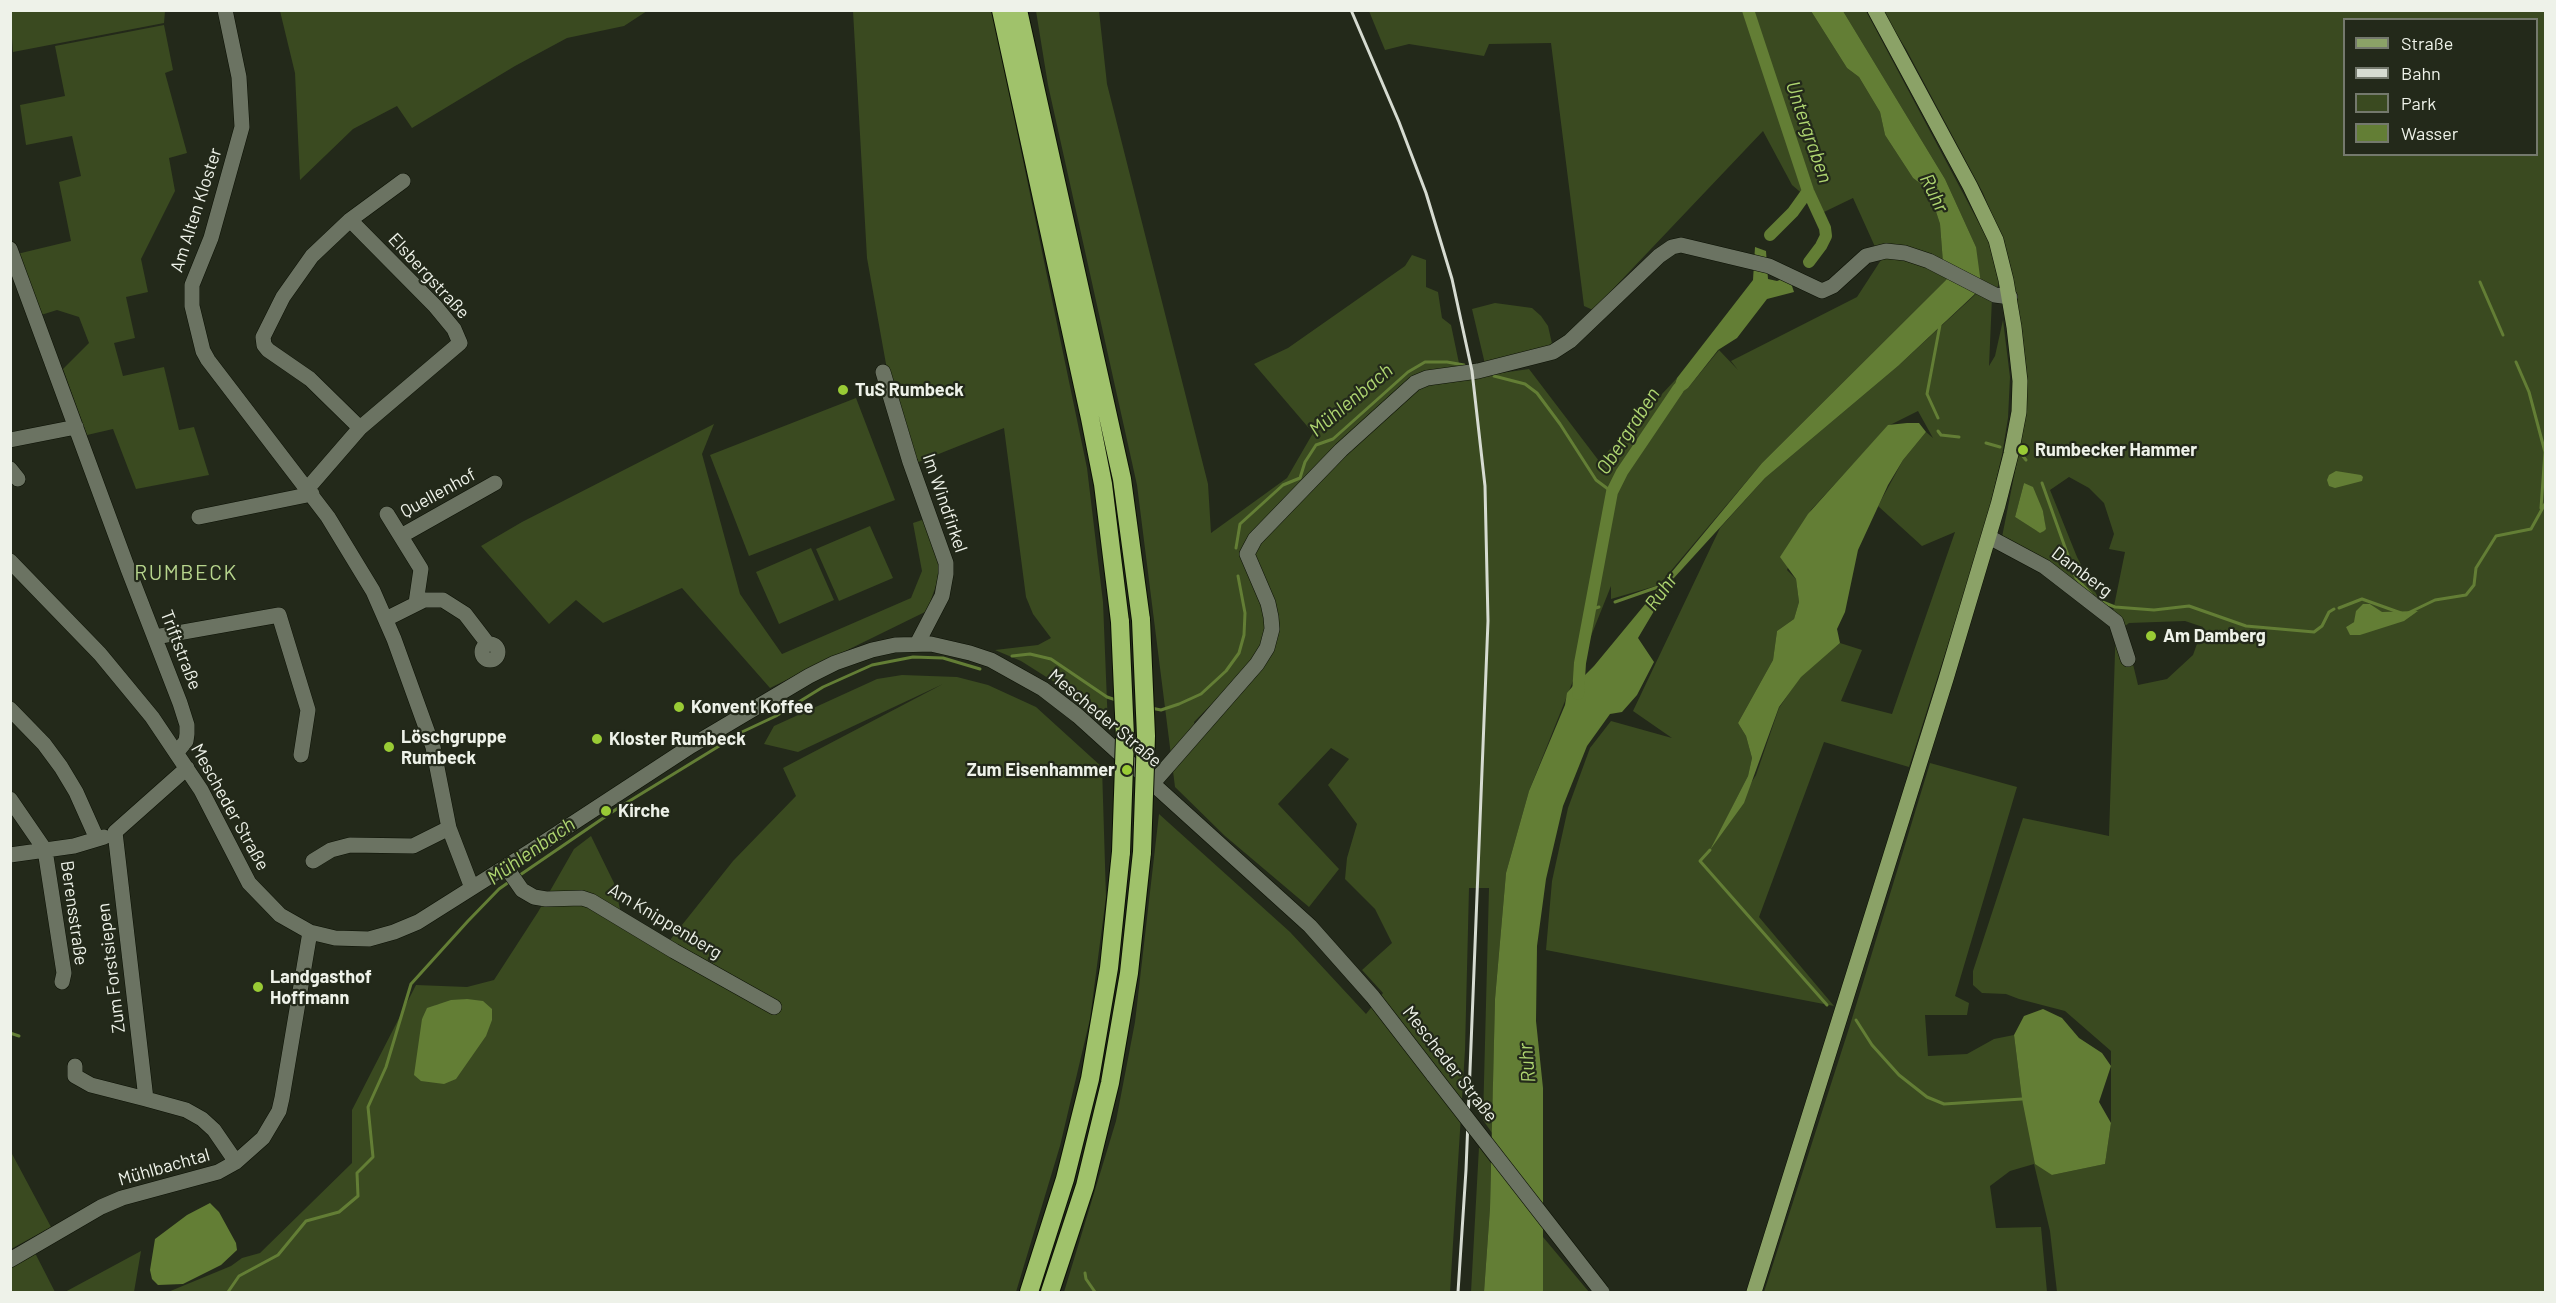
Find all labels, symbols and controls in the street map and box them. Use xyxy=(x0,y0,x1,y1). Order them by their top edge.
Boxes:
legend xyxy=(2343,18,2538,156)
text: Straße xyxy=(2401,32,2453,54)
text: Bahn xyxy=(2401,62,2441,84)
water label: Untergraben xyxy=(1780,78,1838,186)
text: Park xyxy=(2401,92,2436,114)
text: Wasser xyxy=(2401,122,2458,144)
street label: Am Alten Kloster xyxy=(166,145,226,275)
water label: Ruhr xyxy=(1914,170,1954,216)
street label: Elsbergstraße xyxy=(384,229,474,323)
water label: Mühlenbach xyxy=(1304,358,1398,442)
place label: TuS Rumbeck xyxy=(855,379,964,401)
marker: TuS Rumbeck xyxy=(836,383,850,397)
water label: Obergraben xyxy=(1591,383,1665,479)
place label: Rumbecker Hammer xyxy=(2035,439,2197,461)
marker: Rumbecker Hammer xyxy=(2016,443,2030,457)
street label: Im Windfirkel xyxy=(918,451,972,555)
street label: Quellenhof xyxy=(397,463,479,523)
street label: Damberg xyxy=(2047,542,2117,602)
district label: RUMBECK xyxy=(134,560,238,586)
water label: Ruhr xyxy=(1640,569,1682,615)
street label: Triftstraße xyxy=(156,607,206,693)
place label: Am Damberg xyxy=(2163,625,2266,647)
marker: Am Damberg xyxy=(2144,629,2158,643)
street label: Mescheder Straße xyxy=(1044,664,1166,772)
place label: Konvent Koffee xyxy=(691,696,813,718)
marker: Konvent Koffee xyxy=(672,700,686,714)
place label: Löschgruppe Rumbeck xyxy=(401,726,507,768)
place label: Kloster Rumbeck xyxy=(609,728,746,750)
marker: Kloster Rumbeck xyxy=(590,732,604,746)
street label: Mescheder Straße xyxy=(186,740,274,874)
marker: Löschgruppe Rumbeck xyxy=(382,740,396,754)
place label: Zum Eisenhammer xyxy=(967,759,1115,781)
marker: Zum Eisenhammer xyxy=(1120,763,1134,777)
place label: Kirche xyxy=(618,800,670,822)
marker: Kirche xyxy=(599,804,613,818)
water label: Mühlenbach xyxy=(482,812,580,890)
street label: Berensstraße xyxy=(56,859,92,967)
street label: Am Knippenberg xyxy=(604,879,726,963)
street label: Zum Forstsiepen xyxy=(92,902,130,1034)
place label: Landgasthof Hoffmann xyxy=(270,966,372,1008)
marker: Landgasthof Hoffmann xyxy=(251,980,265,994)
street label: Mescheder Straße xyxy=(1398,1002,1502,1126)
water label: Ruhr xyxy=(1513,1042,1541,1084)
street label: Mühlbachtal xyxy=(116,1144,212,1190)

